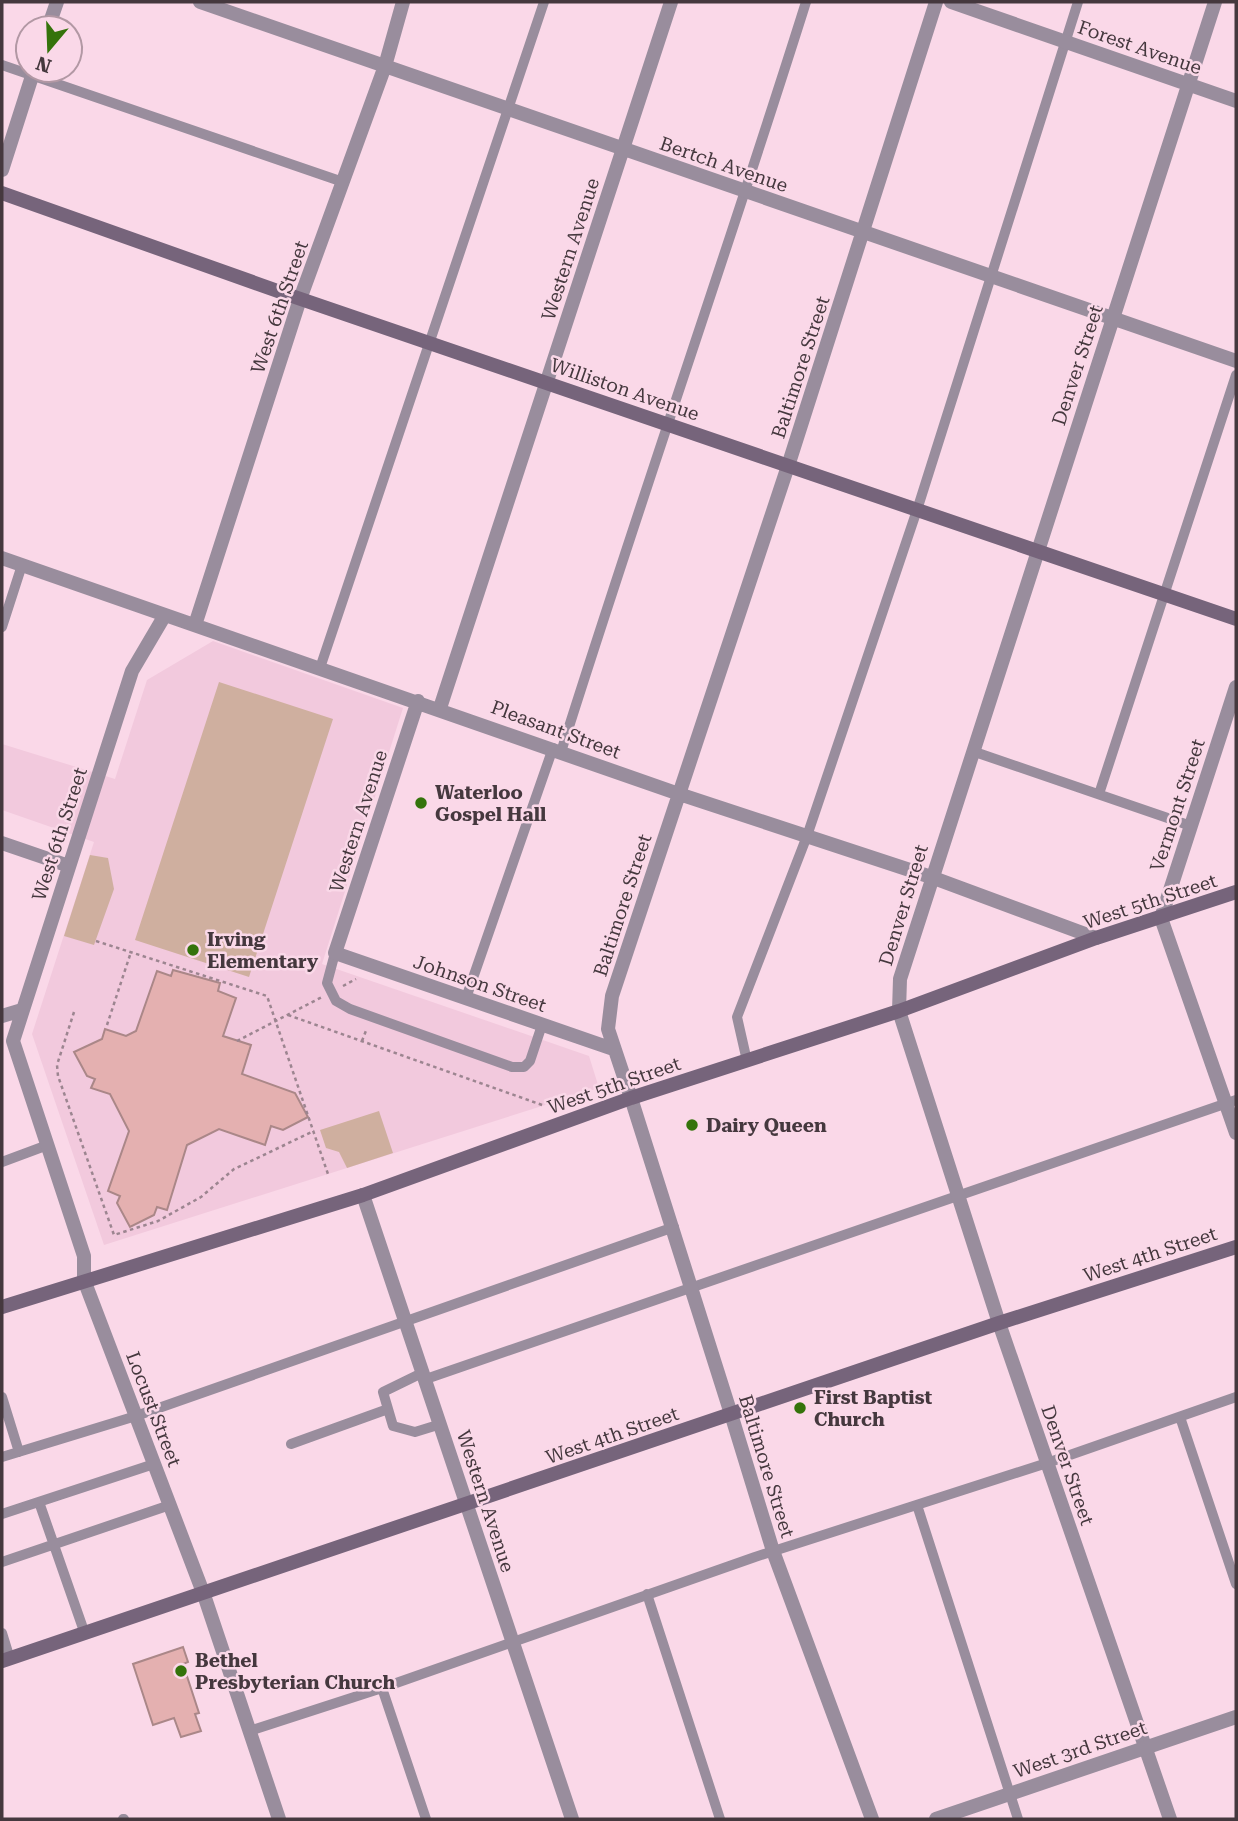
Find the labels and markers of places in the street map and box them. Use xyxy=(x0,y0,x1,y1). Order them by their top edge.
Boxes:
place label: Waterloo Gospel Hall xyxy=(435,781,546,826)
marker: Waterloo Gospel Hall xyxy=(413,795,429,811)
place label: Irving Elementary xyxy=(207,928,319,973)
marker: Irving Elementary xyxy=(185,942,201,958)
place label: Dairy Queen xyxy=(706,1114,827,1137)
marker: Dairy Queen xyxy=(684,1117,700,1133)
place label: First Baptist Church xyxy=(814,1386,932,1431)
marker: First Baptist Church xyxy=(792,1400,808,1416)
place label: Bethel Presbyterian Church xyxy=(195,1649,395,1694)
marker: Bethel Presbyterian Church xyxy=(173,1663,189,1679)

